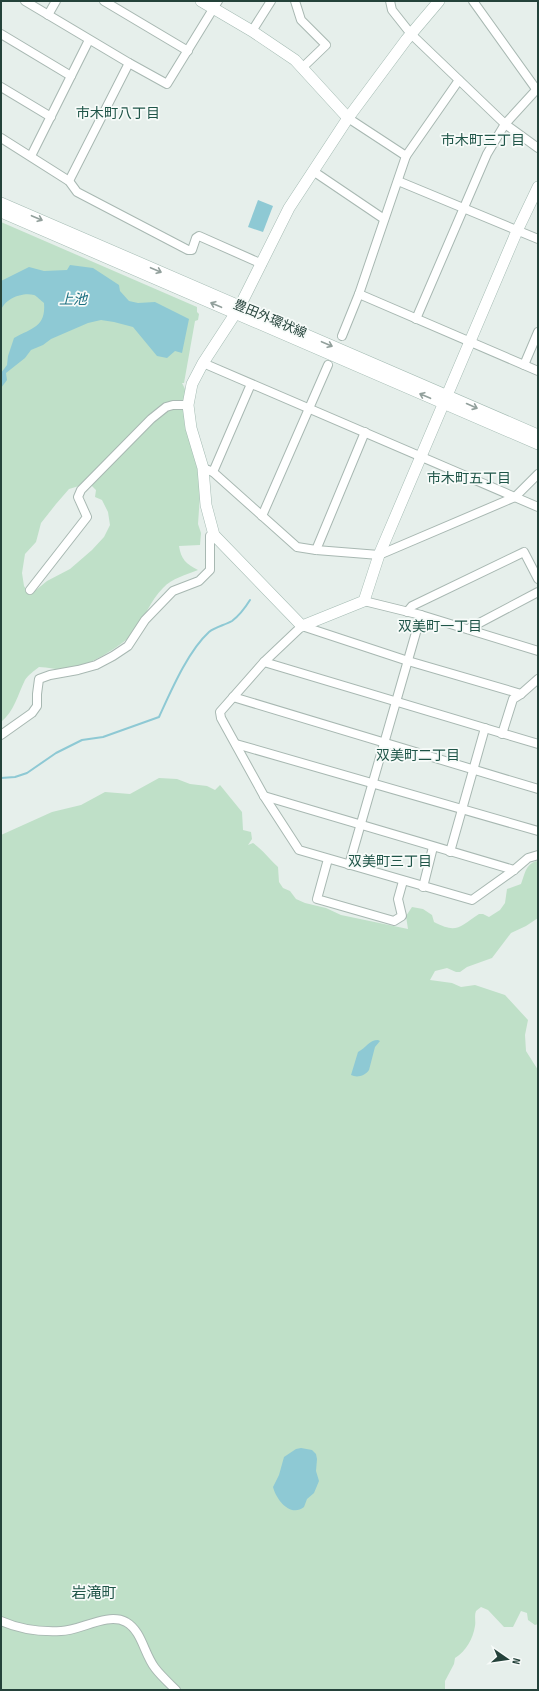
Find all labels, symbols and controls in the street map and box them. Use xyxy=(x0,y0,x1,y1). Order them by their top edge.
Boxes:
district label: 市木町八丁目 xyxy=(76,105,160,122)
district label: 市木町三丁目 xyxy=(441,132,525,149)
one-way arrow xyxy=(30,215,42,222)
one-way arrow xyxy=(150,267,162,274)
water label: 上池 xyxy=(59,291,89,308)
street label: 豊田外環状線 xyxy=(231,296,309,342)
one-way arrow xyxy=(210,301,222,308)
one-way arrow xyxy=(320,340,332,348)
one-way arrow xyxy=(419,392,431,399)
one-way arrow xyxy=(466,403,478,410)
district label: 市木町五丁目 xyxy=(427,470,511,487)
district label: 双美町一丁目 xyxy=(398,618,482,635)
district label: 双美町二丁目 xyxy=(376,747,460,764)
district label: 双美町三丁目 xyxy=(348,853,432,870)
district label: 岩滝町 xyxy=(71,1584,117,1603)
north arrow xyxy=(487,1639,527,1679)
text: N xyxy=(509,1657,523,1666)

